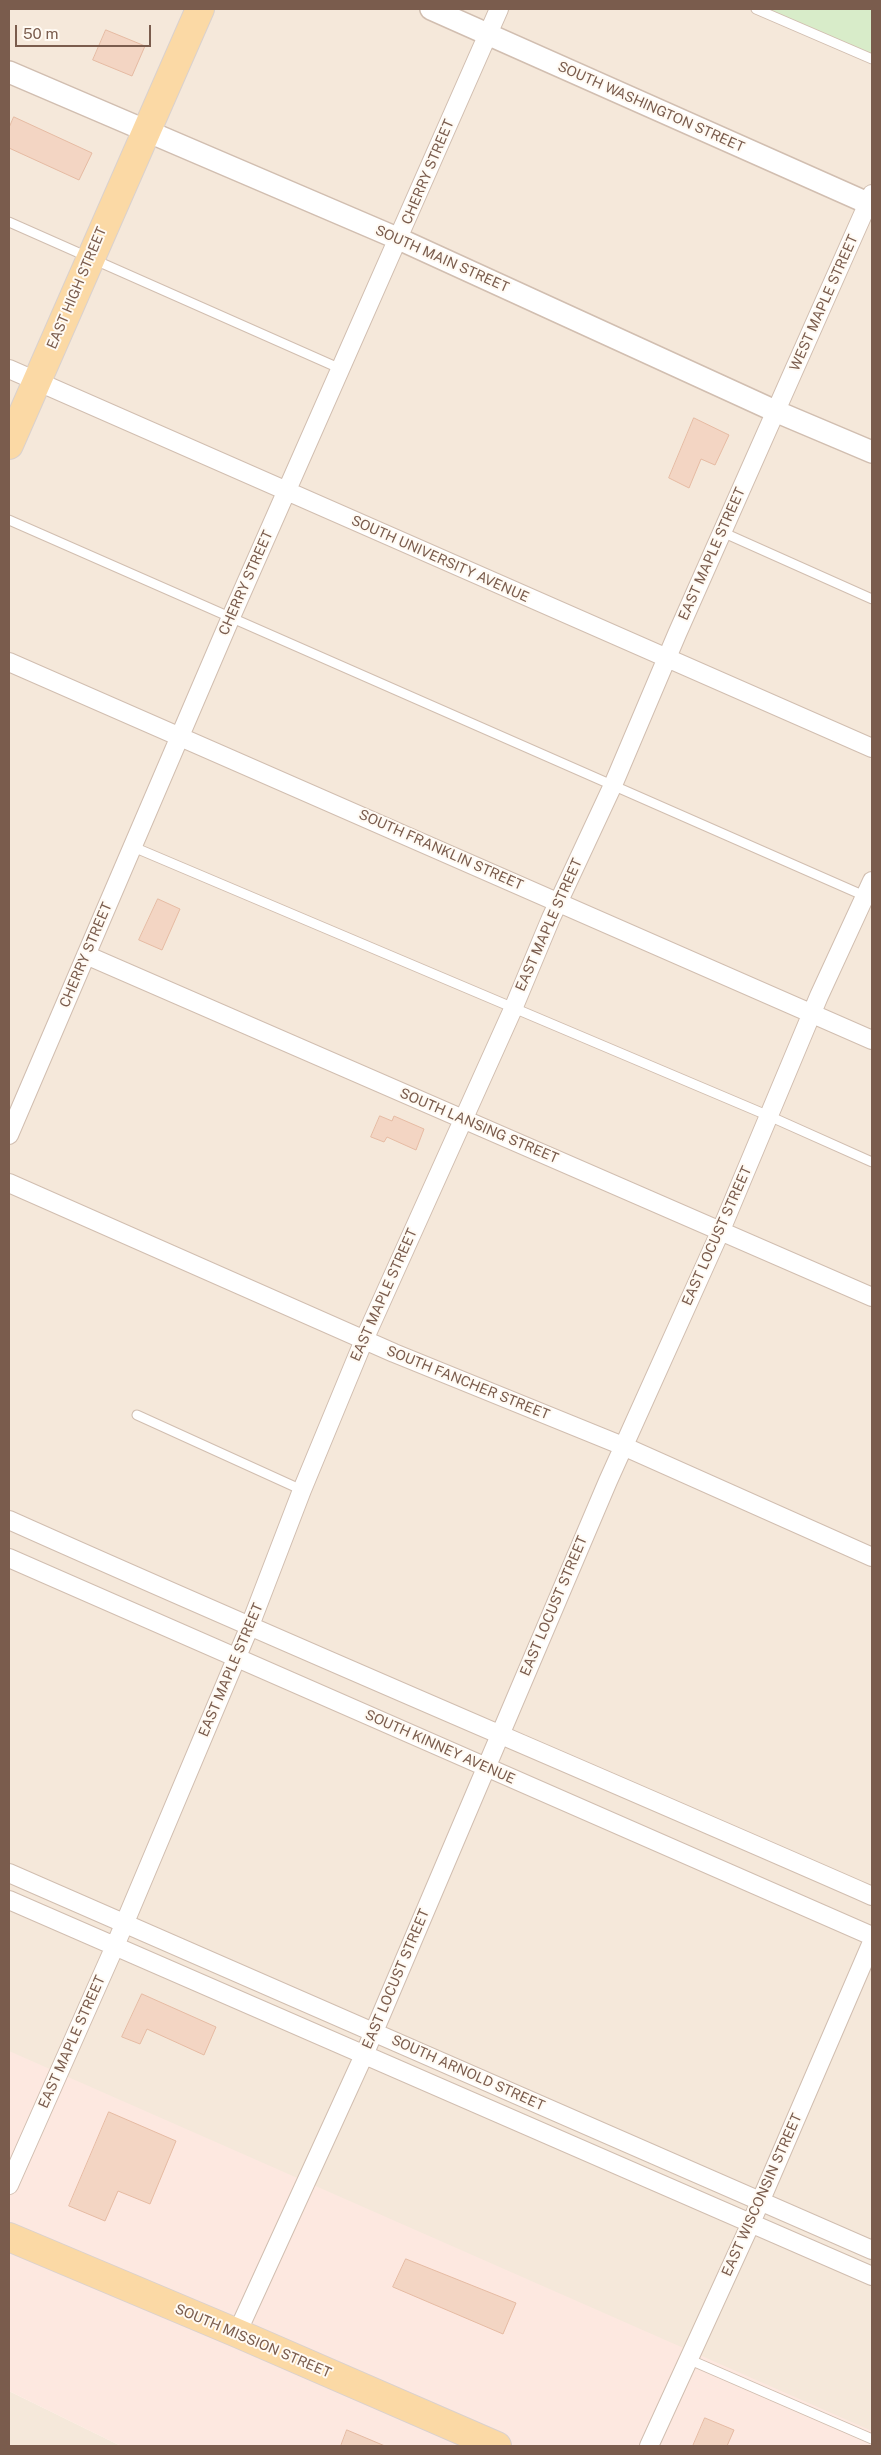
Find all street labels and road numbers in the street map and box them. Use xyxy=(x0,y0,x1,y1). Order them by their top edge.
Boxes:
street label: SOUTH WASHINGTON STREET xyxy=(555,58,747,156)
street label: CHERRY STREET xyxy=(398,117,458,227)
street label: SOUTH MAIN STREET xyxy=(372,222,512,296)
street label: EAST HIGH STREET xyxy=(44,224,110,352)
street label: WEST MAPLE STREET xyxy=(786,232,862,374)
street label: EAST MAPLE STREET xyxy=(675,485,749,623)
street label: SOUTH UNIVERSITY AVENUE xyxy=(348,512,532,606)
street label: CHERRY STREET xyxy=(215,528,277,638)
street label: SOUTH FRANKLIN STREET xyxy=(356,806,526,894)
street label: EAST MAPLE STREET xyxy=(512,856,586,994)
street label: CHERRY STREET xyxy=(56,900,116,1010)
street label: SOUTH LANSING STREET xyxy=(397,1085,561,1167)
street label: EAST LOCUST STREET xyxy=(679,1164,755,1308)
street label: EAST MAPLE STREET xyxy=(347,1226,421,1364)
street label: SOUTH FANCHER STREET xyxy=(384,1343,552,1423)
street label: EAST LOCUST STREET xyxy=(517,1533,591,1679)
street label: EAST MAPLE STREET xyxy=(195,1601,267,1739)
street label: SOUTH KINNEY AVENUE xyxy=(362,1706,518,1788)
street label: EAST LOCUST STREET xyxy=(359,1906,433,2052)
street label: EAST MAPLE STREET xyxy=(35,1973,109,2111)
street label: SOUTH ARNOLD STREET xyxy=(389,2032,547,2114)
street label: EAST WISCONSIN STREET xyxy=(718,2111,806,2279)
street label: SOUTH MISSION STREET xyxy=(172,2300,334,2382)

